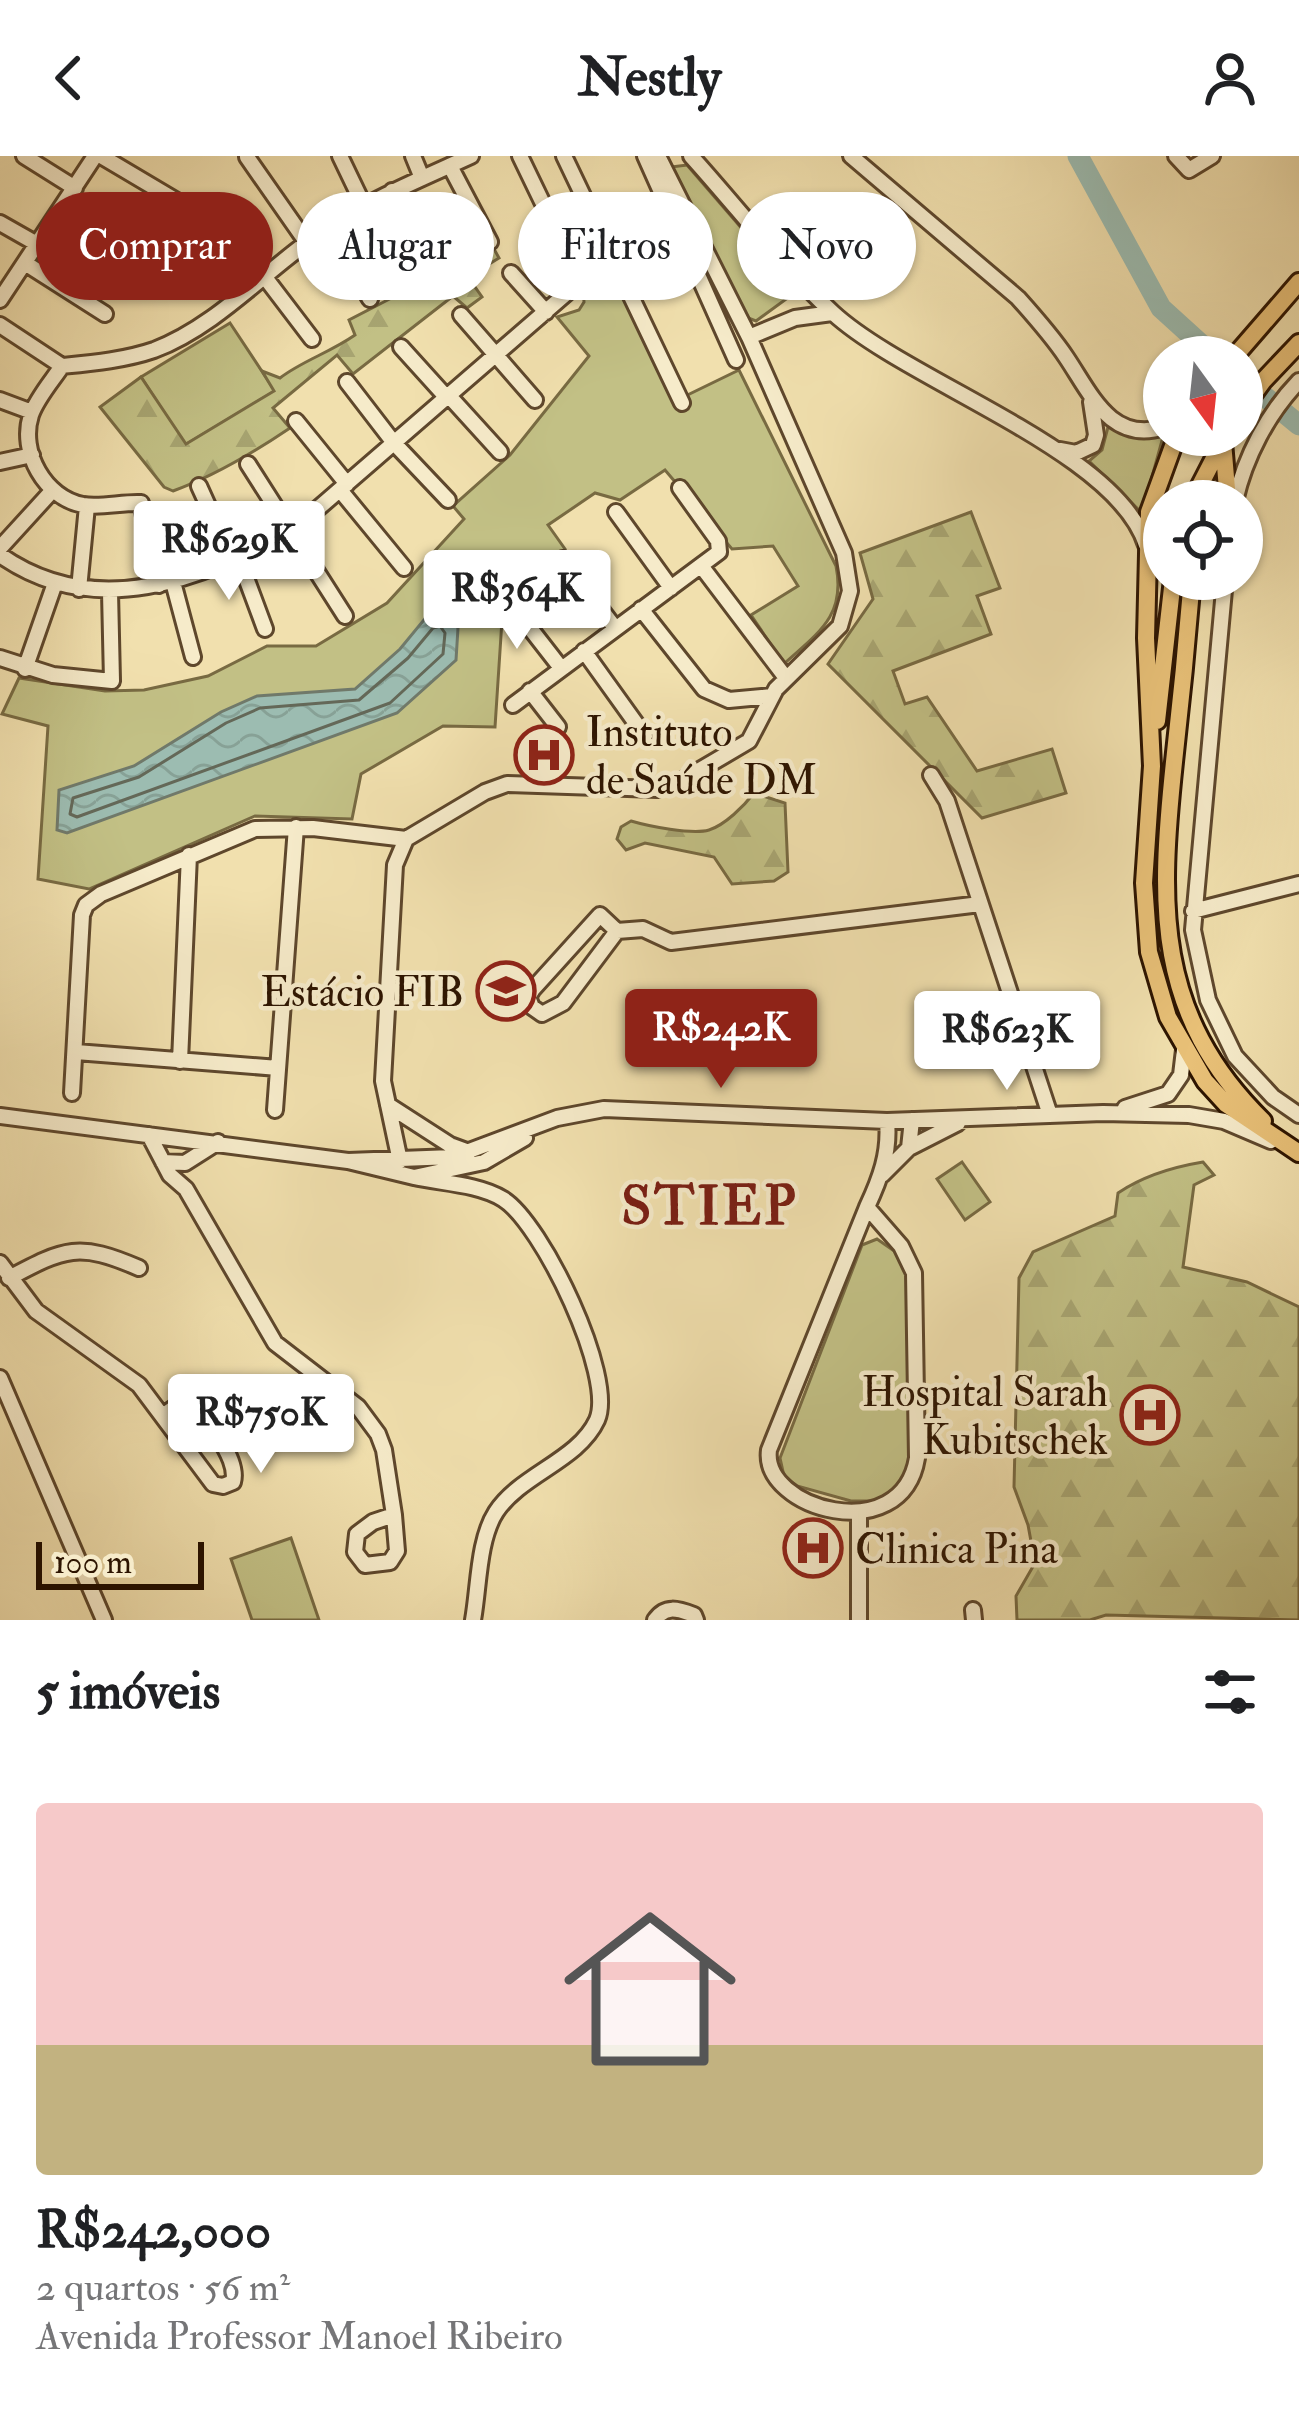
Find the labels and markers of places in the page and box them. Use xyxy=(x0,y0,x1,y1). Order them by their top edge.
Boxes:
pin: R$629K xyxy=(131,501,327,603)
pin: R$364K xyxy=(419,550,615,652)
place label: Instituto de Saúde DM xyxy=(586,707,817,807)
hospital icon: Instituto de Saúde DM xyxy=(513,724,575,786)
school or university icon: Estácio FIB xyxy=(475,960,537,1022)
place label: Estácio FIB xyxy=(261,967,464,1019)
pin: R$242K xyxy=(623,989,819,1091)
pin: R$623K xyxy=(909,991,1105,1093)
place label: Hospital Sarah Kubitschek xyxy=(862,1367,1108,1467)
pin: R$750K xyxy=(163,1374,359,1476)
hospital icon: Hospital Sarah Kubitschek xyxy=(1119,1384,1181,1446)
hospital icon: Clinica Pina xyxy=(782,1517,844,1579)
place label: Clinica Pina xyxy=(855,1524,1059,1576)

